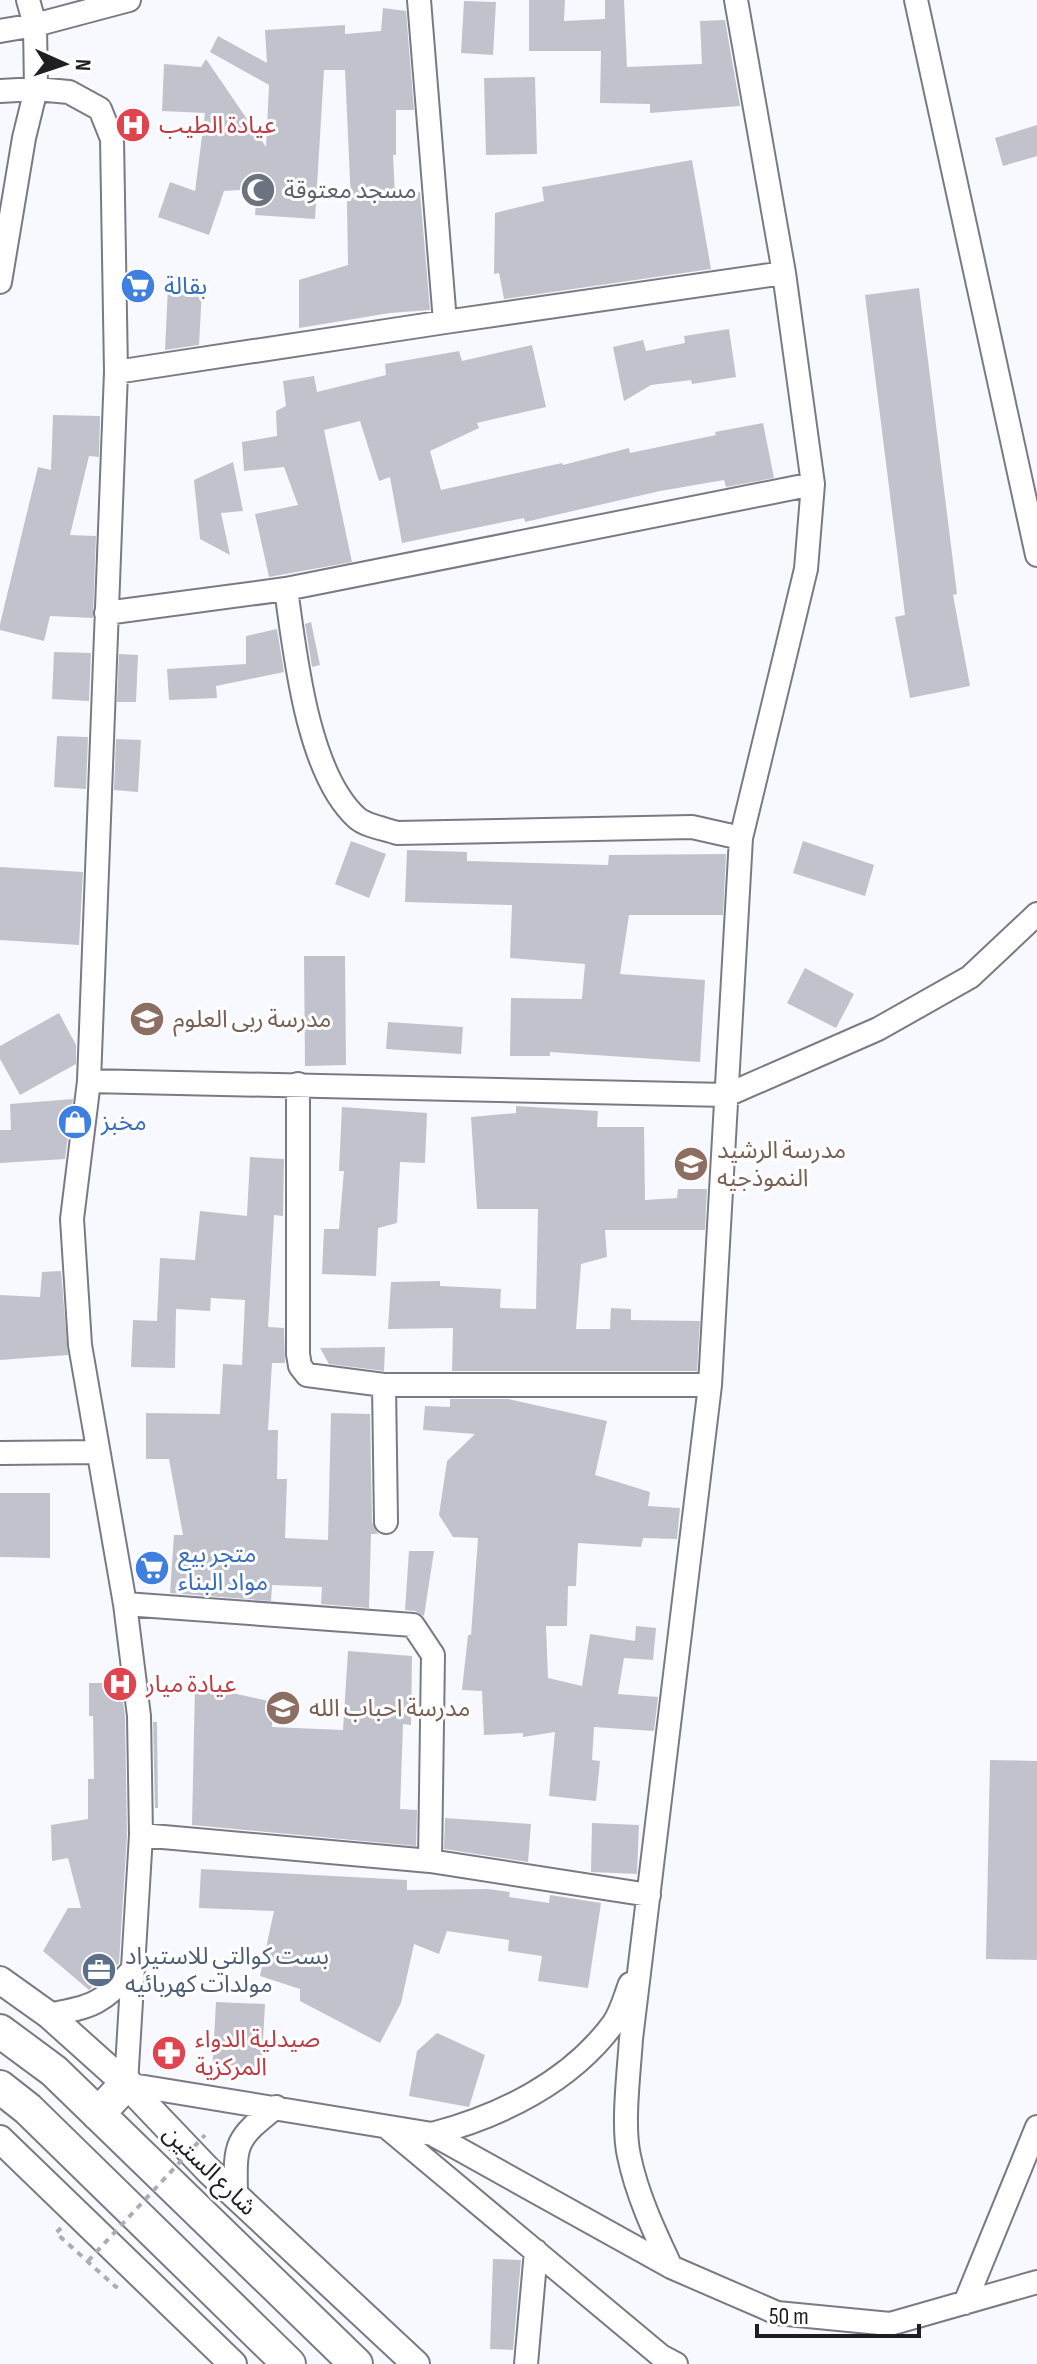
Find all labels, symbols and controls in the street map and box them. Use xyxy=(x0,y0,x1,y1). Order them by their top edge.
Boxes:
north arrow xyxy=(24,24,104,104)
text: N xyxy=(69,58,96,72)
hospital icon: عيادة الطيب xyxy=(114,106,152,144)
place label: عيادة الطيب xyxy=(159,111,276,140)
mosque icon: مسجد معتوقة xyxy=(239,171,277,209)
place label: مسجد معتوقة xyxy=(284,176,417,205)
supermarket icon: بقالة xyxy=(119,267,157,305)
place label: بقالة xyxy=(164,272,207,301)
school or university icon: مدرسة ربى العلوم xyxy=(128,1000,166,1038)
place label: مدرسة ربى العلوم xyxy=(173,1005,331,1037)
shop icon: مخبز xyxy=(56,1103,94,1141)
place label: مخبز xyxy=(100,1108,147,1137)
place label: مدرسة الرشيد النموذجيه xyxy=(717,1136,846,1193)
school or university icon: مدرسة الرشيد النموذجيه xyxy=(672,1145,710,1183)
place label: متجر بيع مواد البناء xyxy=(178,1540,268,1597)
supermarket icon: متجر بيع مواد البناء xyxy=(133,1549,171,1587)
hospital icon: عيادة ميار xyxy=(101,1665,139,1703)
place label: عيادة ميار xyxy=(145,1670,236,1699)
school or university icon: مدرسة احباب الله xyxy=(264,1689,302,1727)
place label: مدرسة احباب الله xyxy=(309,1694,470,1723)
place label: بست كوالتي للاستيراد مولدات كهربائيه xyxy=(125,1942,329,1999)
office icon: بست كوالتي للاستيراد مولدات كهربائيه xyxy=(80,1951,118,1989)
place label: صيدلية الدواء المركزية xyxy=(195,2025,320,2082)
pharmacy icon: صيدلية الدواء المركزية xyxy=(150,2034,188,2072)
street label: شارع الستين xyxy=(156,2119,262,2223)
scale bar xyxy=(757,2288,919,2338)
text: 50 m xyxy=(769,2302,809,2331)

